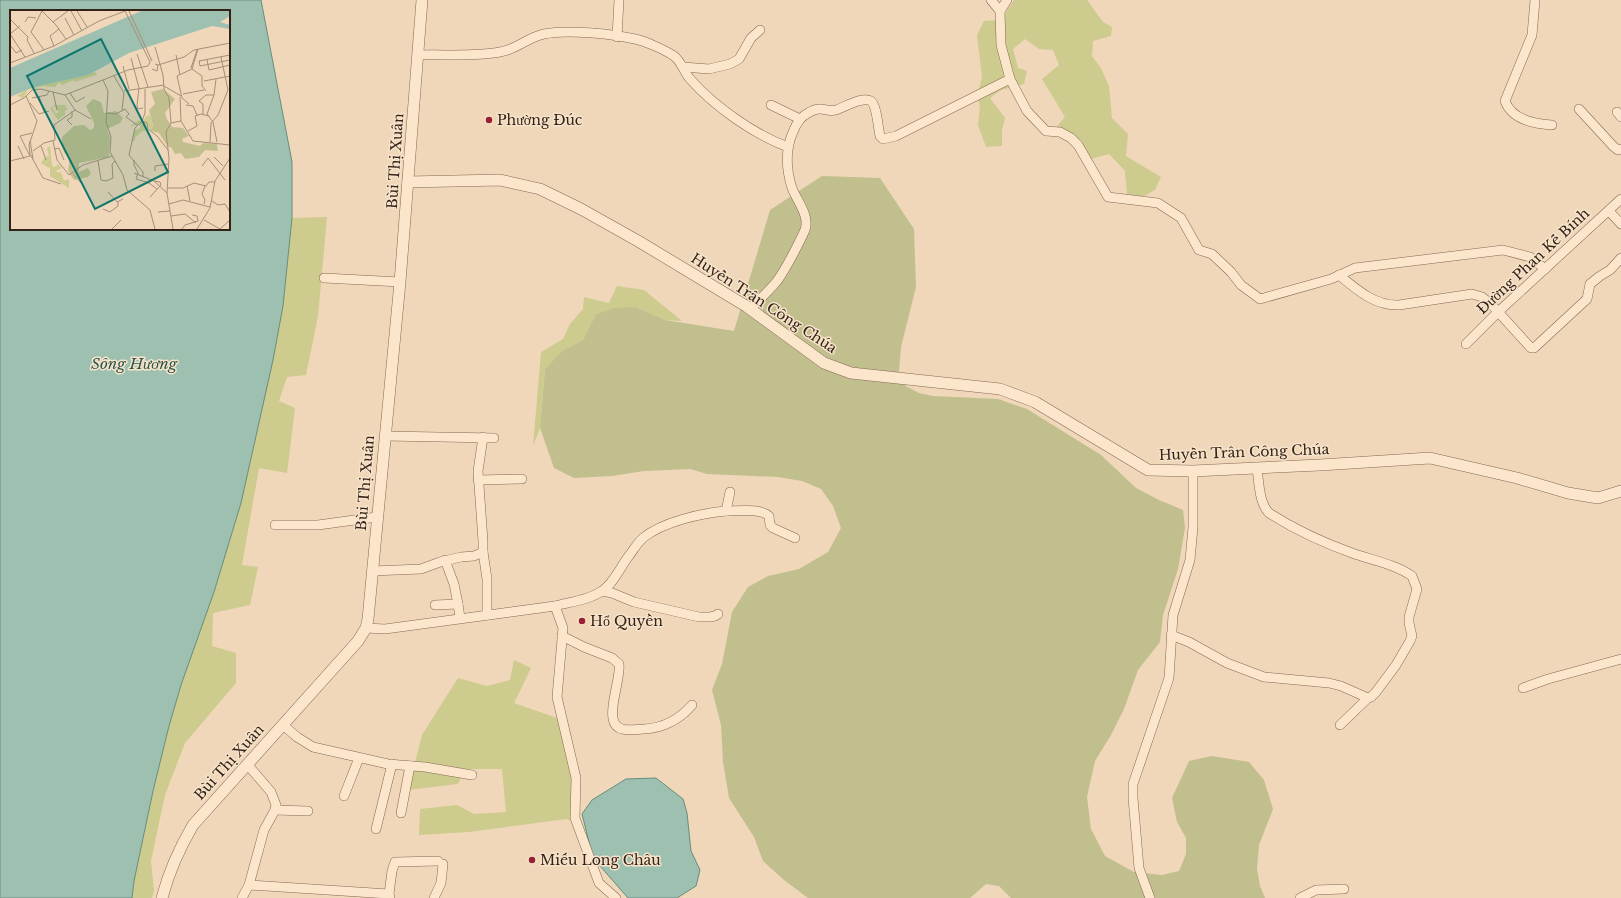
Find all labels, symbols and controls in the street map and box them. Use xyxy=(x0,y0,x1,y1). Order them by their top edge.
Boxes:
inset map xyxy=(10,10,230,230)
place label: Phường Đúc xyxy=(497,111,583,129)
street label: Bùi Thị Xuân xyxy=(383,112,407,209)
marker: Phường Đúc xyxy=(484,115,494,125)
street label: Đường Phan Kế Bính xyxy=(1473,204,1593,318)
street label: Huyền Trân Công Chúa xyxy=(688,249,841,357)
water label: Sông Hương xyxy=(91,354,178,373)
street label: Bùi Thị Xuân xyxy=(352,434,378,532)
street label: Huyền Trân Công Chúa xyxy=(1158,440,1330,464)
place label: Hổ Quyền xyxy=(590,612,663,630)
marker: Hổ Quyền xyxy=(577,616,587,626)
street label: Bùi Thị Xuân xyxy=(190,720,268,804)
place label: Miếu Long Châu xyxy=(540,851,661,869)
marker: Miếu Long Châu xyxy=(527,855,537,865)

